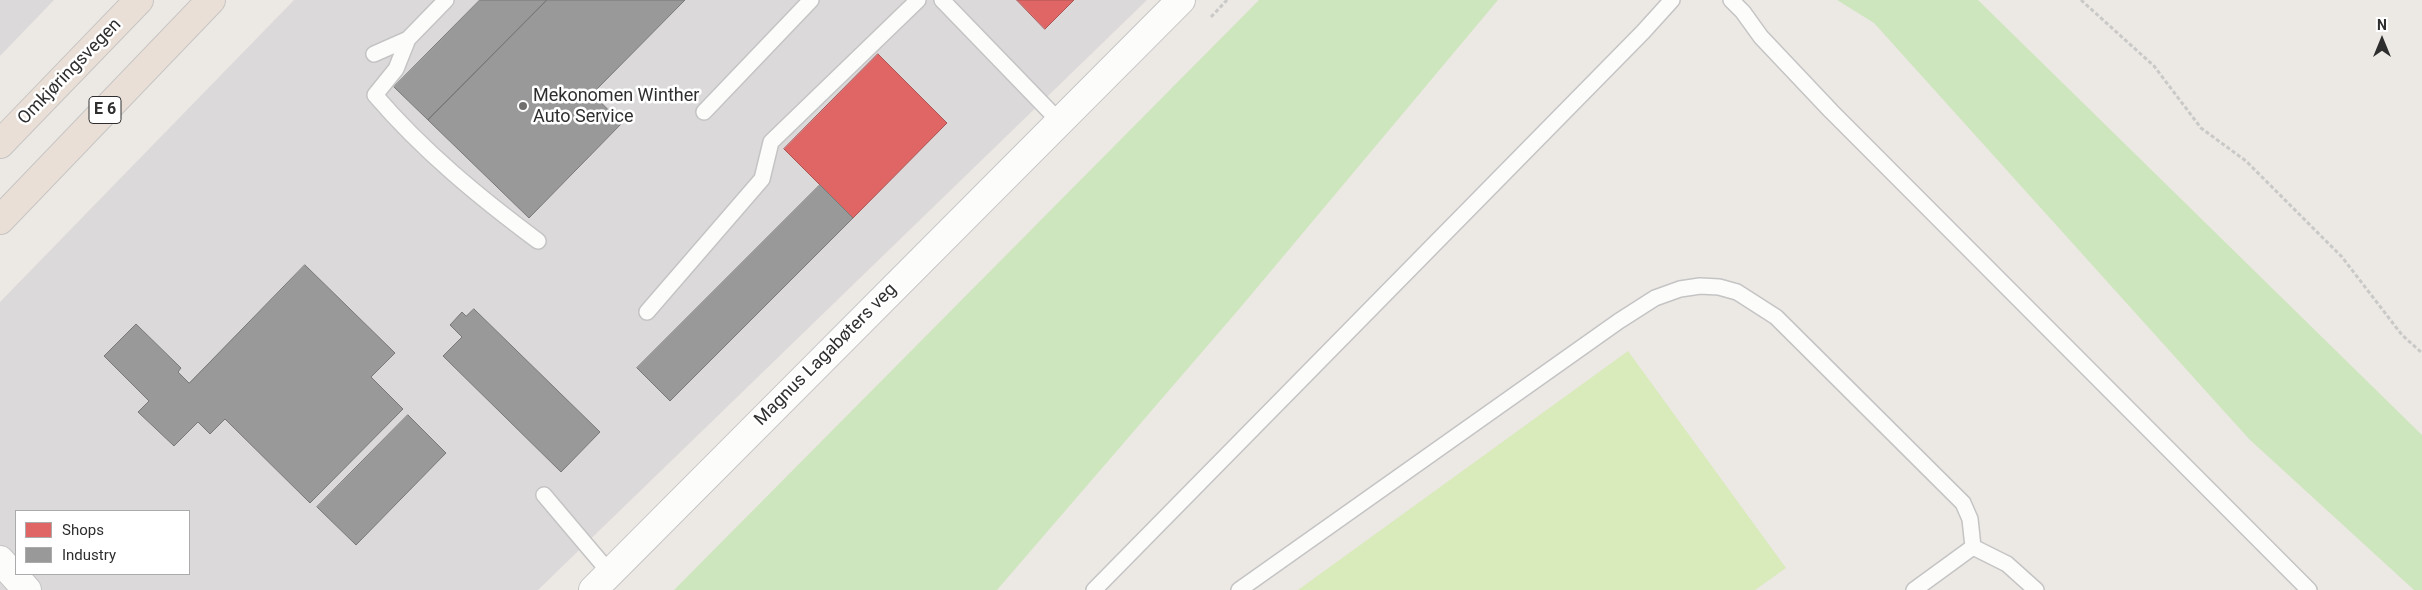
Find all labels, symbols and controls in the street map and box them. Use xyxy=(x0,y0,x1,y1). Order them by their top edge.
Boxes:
street label: Omkjøringsvegen xyxy=(14,14,126,130)
north arrow xyxy=(2357,15,2407,65)
text: N xyxy=(2377,17,2387,33)
place label: Mekonomen Winther Auto Service xyxy=(533,85,699,128)
road number: E 6 xyxy=(89,96,121,124)
marker: Mekonomen Winther Auto Service xyxy=(517,100,529,112)
street label: Magnus Lagabøters veg xyxy=(750,279,902,431)
legend xyxy=(15,510,190,575)
text: Shops xyxy=(62,521,104,539)
text: Industry xyxy=(62,546,116,564)

